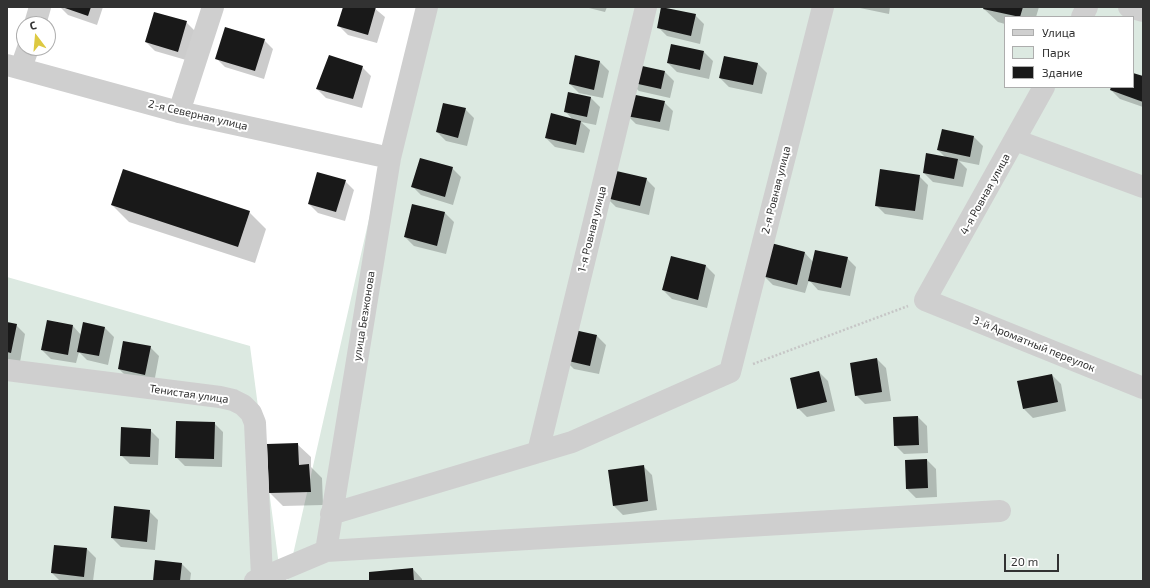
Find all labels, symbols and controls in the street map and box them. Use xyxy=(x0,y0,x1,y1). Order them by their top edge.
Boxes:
north arrow xyxy=(16,16,56,56)
legend xyxy=(1004,16,1134,88)
text: С xyxy=(28,18,38,32)
text: Улица xyxy=(1042,25,1075,39)
text: Парк xyxy=(1042,45,1070,59)
text: Здание xyxy=(1042,65,1083,79)
street label: 2-я Северная улица xyxy=(147,97,249,133)
street label: 2-я Ровная улица xyxy=(759,145,793,235)
street label: 4-я Ровная улица xyxy=(957,151,1013,237)
street label: 1-я Ровная улица xyxy=(575,185,609,273)
street label: улица Безжонова xyxy=(350,270,378,362)
street label: 3-й Ароматный переулок xyxy=(971,313,1097,375)
street label: Тенистая улица xyxy=(148,382,230,406)
scale bar xyxy=(1006,546,1061,572)
text: 20 m xyxy=(1011,554,1038,568)

